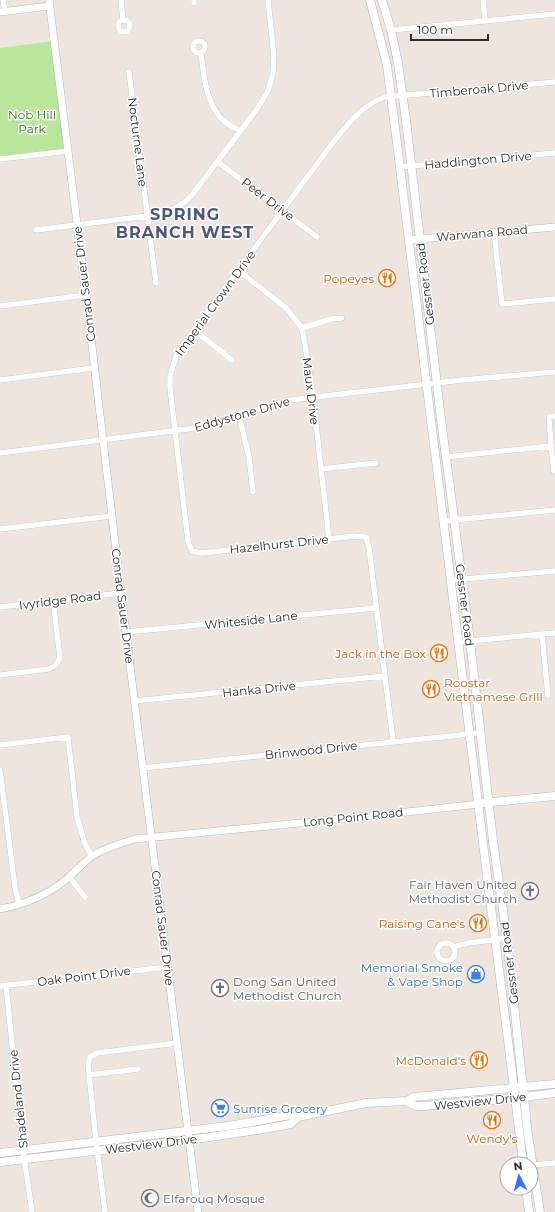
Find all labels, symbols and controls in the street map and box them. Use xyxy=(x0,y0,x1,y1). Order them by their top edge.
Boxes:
scale bar xyxy=(411,16,488,42)
text: 100 m xyxy=(417,22,453,37)
street label: Timberoak Drive xyxy=(429,77,529,101)
street label: Nocturne Lane xyxy=(125,97,151,187)
park label: Nob Hill Park xyxy=(8,107,56,136)
street label: Haddington Drive xyxy=(424,148,532,172)
street label: Peer Drive xyxy=(239,174,297,224)
district label: SPRING BRANCH WEST xyxy=(116,205,254,242)
street label: Warwana Road xyxy=(436,222,528,244)
street label: Conrad Sauer Drive xyxy=(70,226,98,342)
street label: Gessner Road xyxy=(413,242,437,326)
street label: Imperial Crown Drive xyxy=(172,247,258,359)
restaurant icon: Popeyes xyxy=(377,268,397,288)
place label: Popeyes xyxy=(323,271,374,286)
street label: Maux Drive xyxy=(299,357,323,425)
street label: Eddystone Drive xyxy=(193,393,291,435)
street label: Hazelhurst Drive xyxy=(229,531,329,557)
street label: Conrad Sauer Drive xyxy=(109,548,137,664)
street label: Gessner Road xyxy=(453,563,477,647)
street label: Ivyridge Road xyxy=(18,588,102,612)
street label: Whiteside Lane xyxy=(204,608,298,632)
restaurant icon: Jack in the Box xyxy=(429,643,449,663)
place label: Jack in the Box xyxy=(334,646,427,661)
place label: Roostar Vietnamese Grill xyxy=(444,675,543,704)
street label: Hanka Drive xyxy=(222,678,296,700)
restaurant icon: Roostar Vietnamese Grill xyxy=(421,679,441,699)
street label: Brinwood Drive xyxy=(264,738,358,762)
street label: Long Point Road xyxy=(302,804,404,830)
street label: Conrad Sauer Drive xyxy=(149,870,177,986)
place label: Fair Haven United Methodist Church xyxy=(408,877,517,906)
church icon: Fair Haven United Methodist Church xyxy=(520,881,540,901)
restaurant icon: Raising Cane's xyxy=(468,913,488,933)
place label: Raising Cane's xyxy=(379,916,465,931)
street label: Gessner Road xyxy=(497,921,521,1005)
place label: Memorial Smoke & Vape Shop xyxy=(361,960,463,989)
street label: Oak Point Drive xyxy=(36,963,132,989)
shop icon: Memorial Smoke & Vape Shop xyxy=(466,964,486,984)
place label: Dong San United Methodist Church xyxy=(233,974,342,1003)
church icon: Dong San United Methodist Church xyxy=(210,978,230,998)
street label: Shadeland Drive xyxy=(5,1049,31,1149)
restaurant icon: McDonald's xyxy=(469,1050,489,1070)
place label: McDonald's xyxy=(396,1053,466,1068)
street label: Westview Drive xyxy=(433,1089,527,1113)
supermarket icon: Sunrise Grocery xyxy=(210,1098,230,1118)
place label: Sunrise Grocery xyxy=(233,1101,328,1116)
restaurant icon: Wendy's xyxy=(482,1110,502,1130)
street label: Westview Drive xyxy=(104,1131,198,1157)
place label: Wendy's xyxy=(467,1131,518,1146)
north arrow xyxy=(499,1156,539,1196)
text: N xyxy=(513,1159,523,1173)
mosque icon: Elfarouq Mosque xyxy=(140,1188,160,1208)
place label: Elfarouq Mosque xyxy=(163,1191,265,1206)

